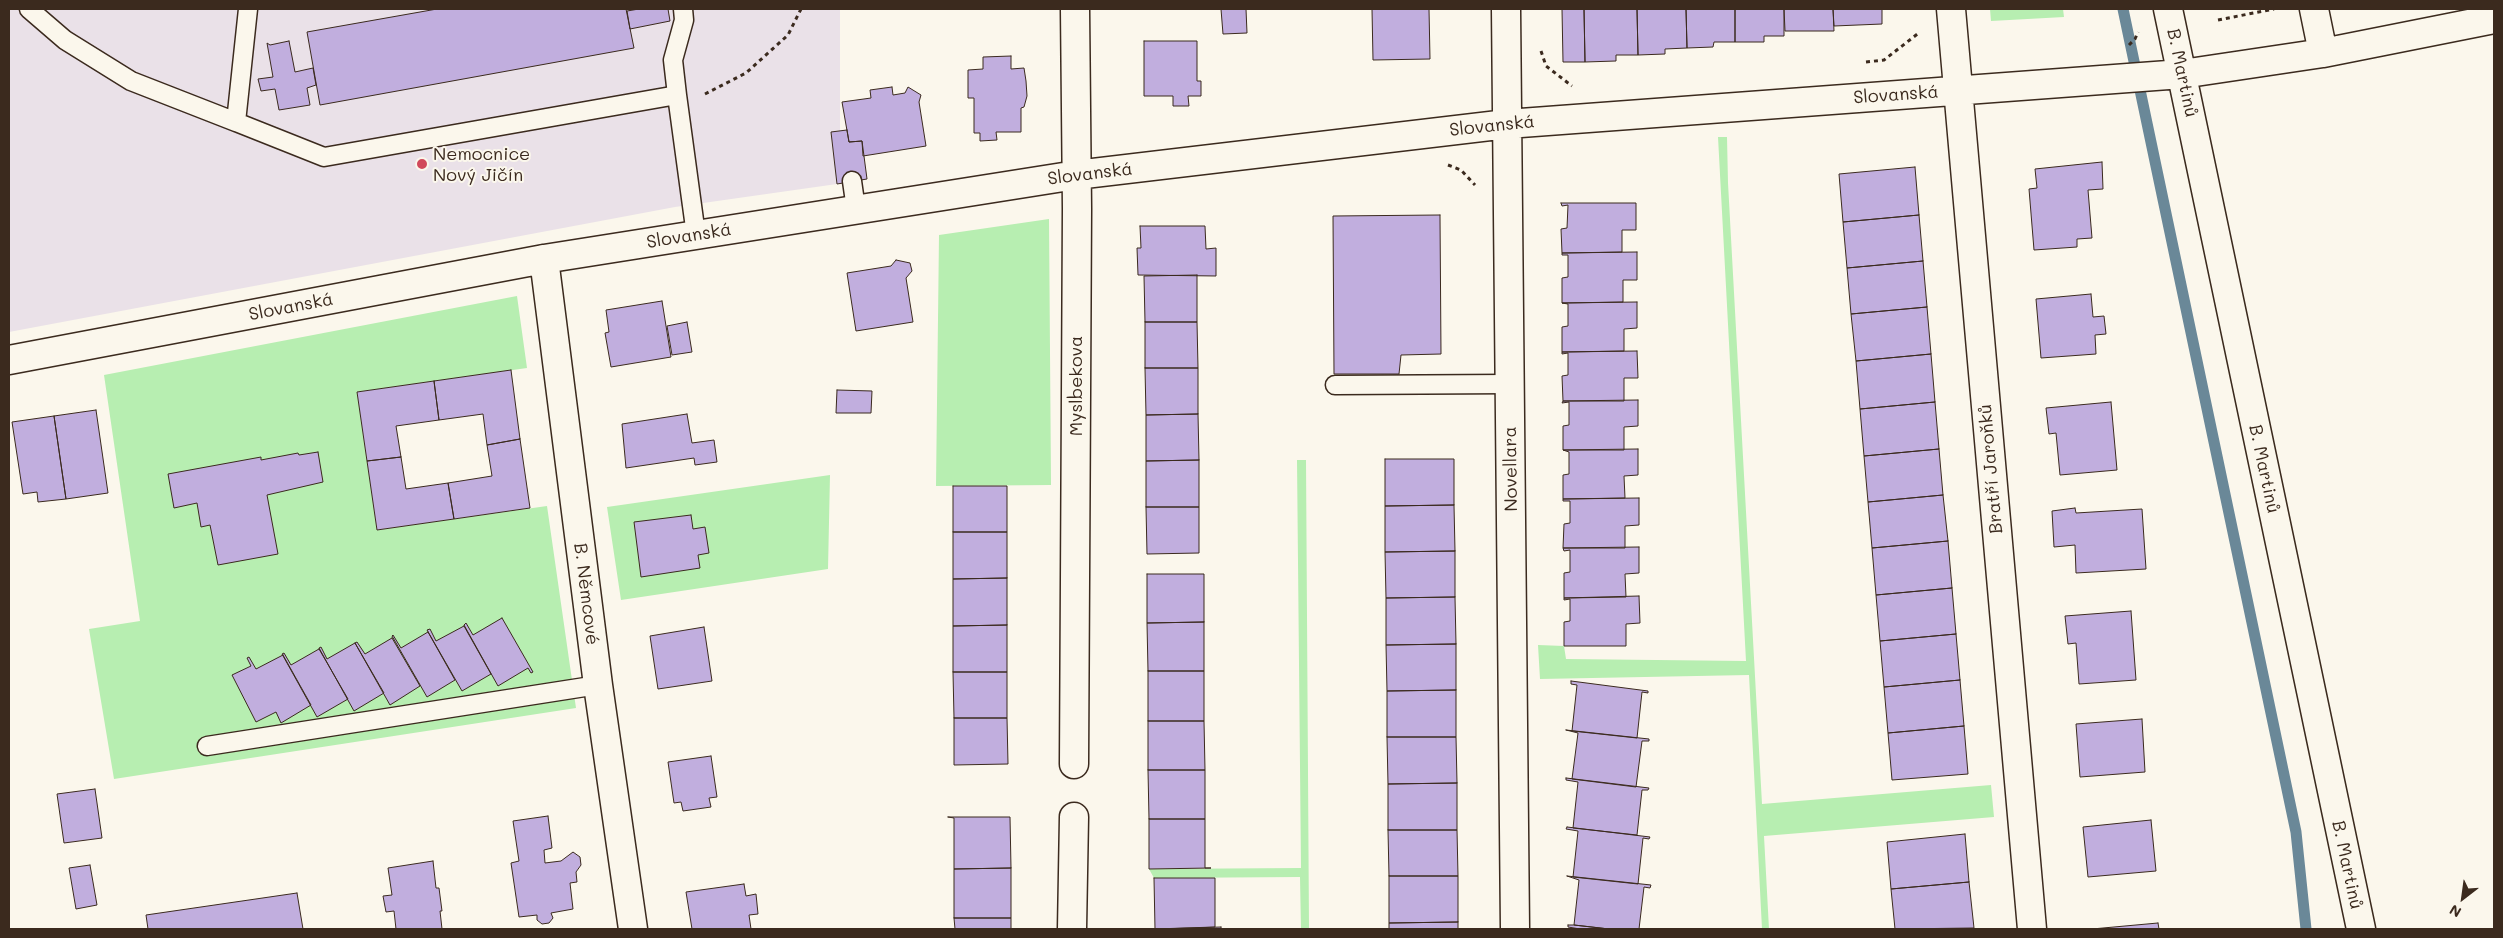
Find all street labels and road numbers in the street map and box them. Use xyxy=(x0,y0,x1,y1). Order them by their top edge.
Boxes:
street label: B. Martinů xyxy=(2162,27,2202,119)
street label: Slovanská xyxy=(1853,81,1939,109)
street label: Slovanská xyxy=(1448,111,1536,141)
street label: Slovanská xyxy=(1046,158,1134,190)
street label: Slovanská xyxy=(645,219,733,253)
street label: Slovanská xyxy=(247,288,335,326)
street label: Myslbekova xyxy=(1065,336,1087,436)
street label: Bratří Jaroňků xyxy=(1975,403,2007,535)
street label: B. Martinů xyxy=(2244,423,2284,515)
street label: Novellara xyxy=(1499,426,1523,512)
street label: B. Němcové xyxy=(569,542,603,646)
street label: B. Martinů xyxy=(2327,819,2367,911)

